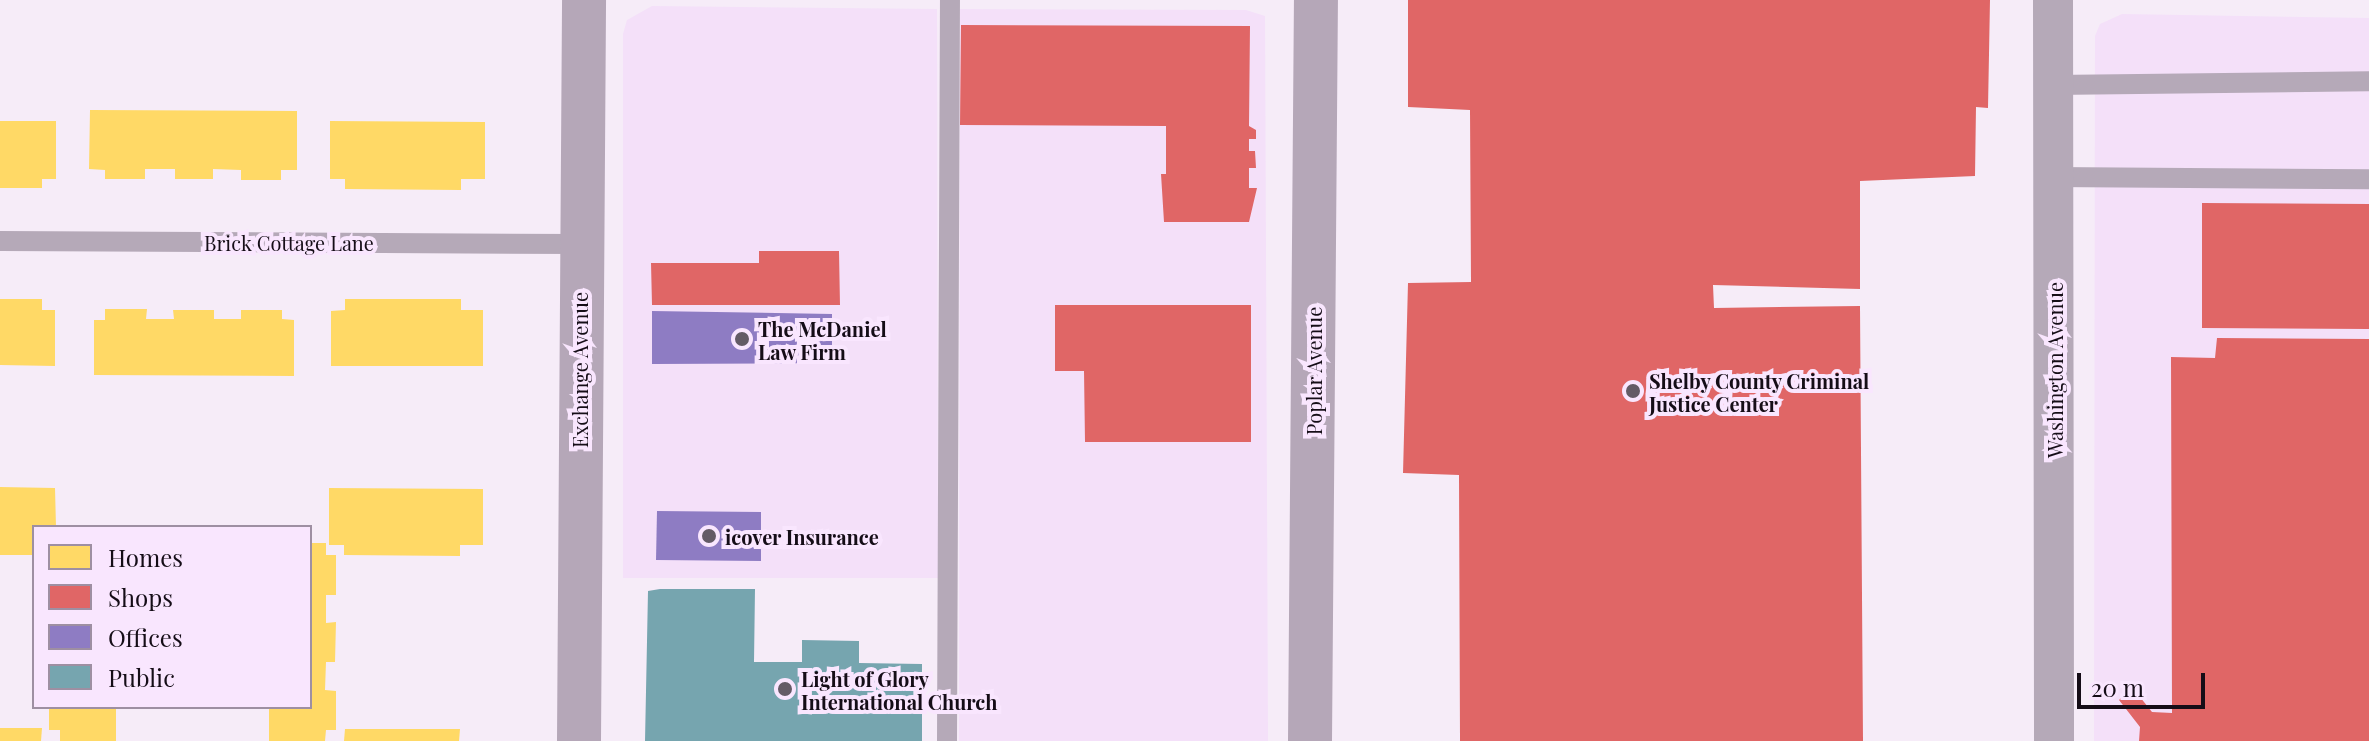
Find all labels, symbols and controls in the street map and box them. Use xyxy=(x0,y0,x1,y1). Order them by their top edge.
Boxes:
street label: Brick Cottage Lane xyxy=(204,230,374,254)
street label: Washington Avenue xyxy=(2042,282,2066,458)
street label: Exchange Avenue xyxy=(567,292,591,448)
street label: Poplar Avenue xyxy=(1301,306,1325,436)
place label: The McDaniel Law Firm xyxy=(758,316,887,363)
marker: The McDaniel Law Firm xyxy=(733,330,751,348)
place label: Shelby County Criminal Justice Center xyxy=(1649,368,1870,415)
marker: Shelby County Criminal Justice Center xyxy=(1624,382,1642,400)
place label: icover Insurance xyxy=(725,524,879,548)
legend xyxy=(32,525,312,709)
marker: icover Insurance xyxy=(700,527,718,545)
text: Homes xyxy=(108,541,183,573)
text: Shops xyxy=(108,581,173,613)
text: Offices xyxy=(108,621,183,653)
scale bar xyxy=(2081,657,2209,707)
text: Public xyxy=(108,661,175,693)
place label: Light of Glory International Church xyxy=(801,666,997,713)
text: 20 m xyxy=(2091,671,2144,703)
marker: Light of Glory International Church xyxy=(776,680,794,698)

